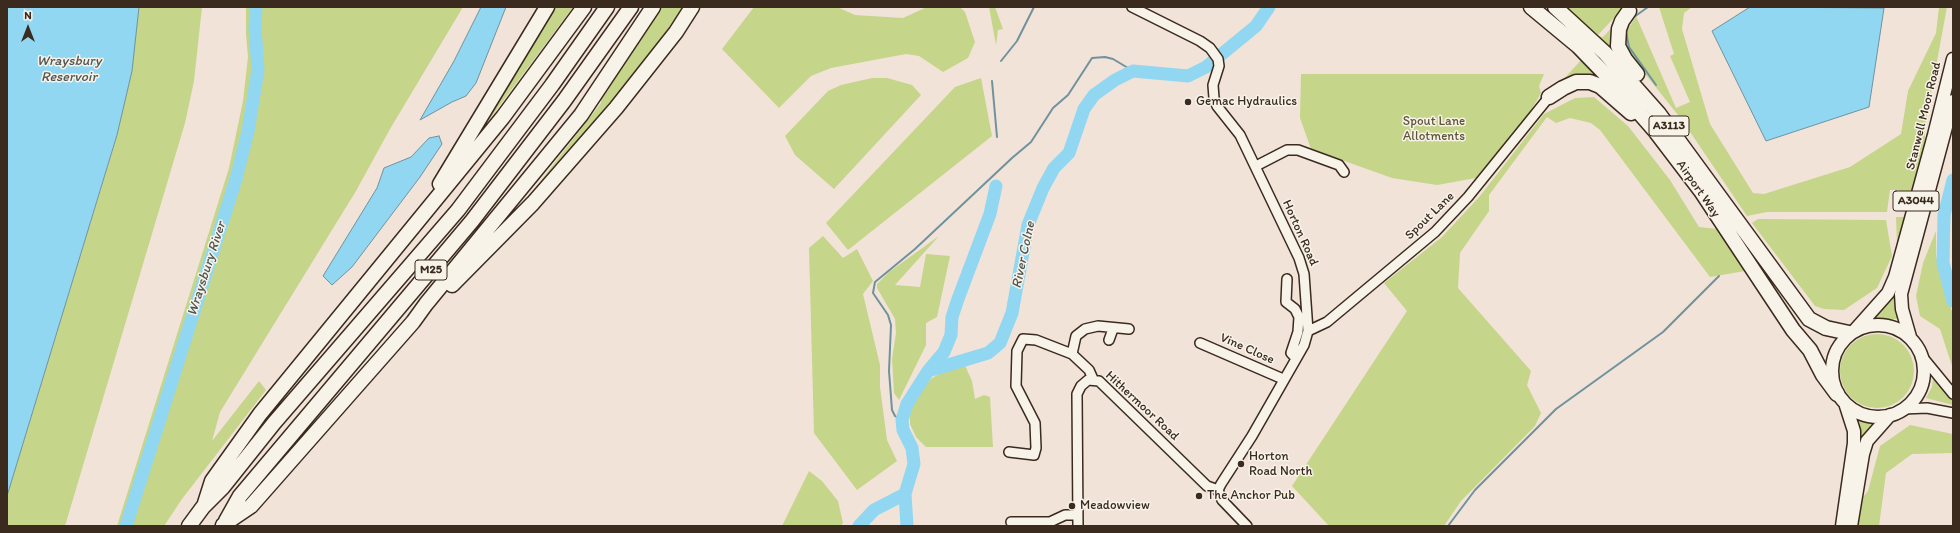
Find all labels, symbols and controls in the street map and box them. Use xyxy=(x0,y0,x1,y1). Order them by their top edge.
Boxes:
north arrow xyxy=(8,8,48,48)
text: N xyxy=(24,9,32,22)
water label: Wraysbury Reservoir xyxy=(37,53,101,86)
street label: Stanwell Moor Road xyxy=(1903,60,1945,172)
place label: Gemac Hydraulics xyxy=(1196,94,1297,110)
marker: Gemac Hydraulics xyxy=(1183,97,1193,107)
park label: Spout Lane Allotments xyxy=(1403,114,1465,145)
road number: A3113 xyxy=(1649,116,1689,136)
street label: Airport Way xyxy=(1673,157,1723,221)
street label: Spout Lane xyxy=(1402,189,1458,243)
road number: A3044 xyxy=(1893,191,1939,211)
street label: Horton Road xyxy=(1279,198,1321,268)
water label: Wraysbury River xyxy=(184,220,230,318)
water label: River Colne xyxy=(1009,220,1039,290)
road number: M25 xyxy=(415,260,447,280)
street label: Vine Close xyxy=(1217,330,1277,368)
street label: Hithermoor Road xyxy=(1102,368,1182,444)
place label: Horton Road North xyxy=(1249,449,1312,480)
marker: Horton Road North xyxy=(1236,459,1246,469)
place label: The Anchor Pub xyxy=(1207,488,1295,504)
marker: The Anchor Pub xyxy=(1194,491,1204,501)
place label: Meadowview xyxy=(1080,498,1150,514)
marker: Meadowview xyxy=(1067,501,1077,511)

